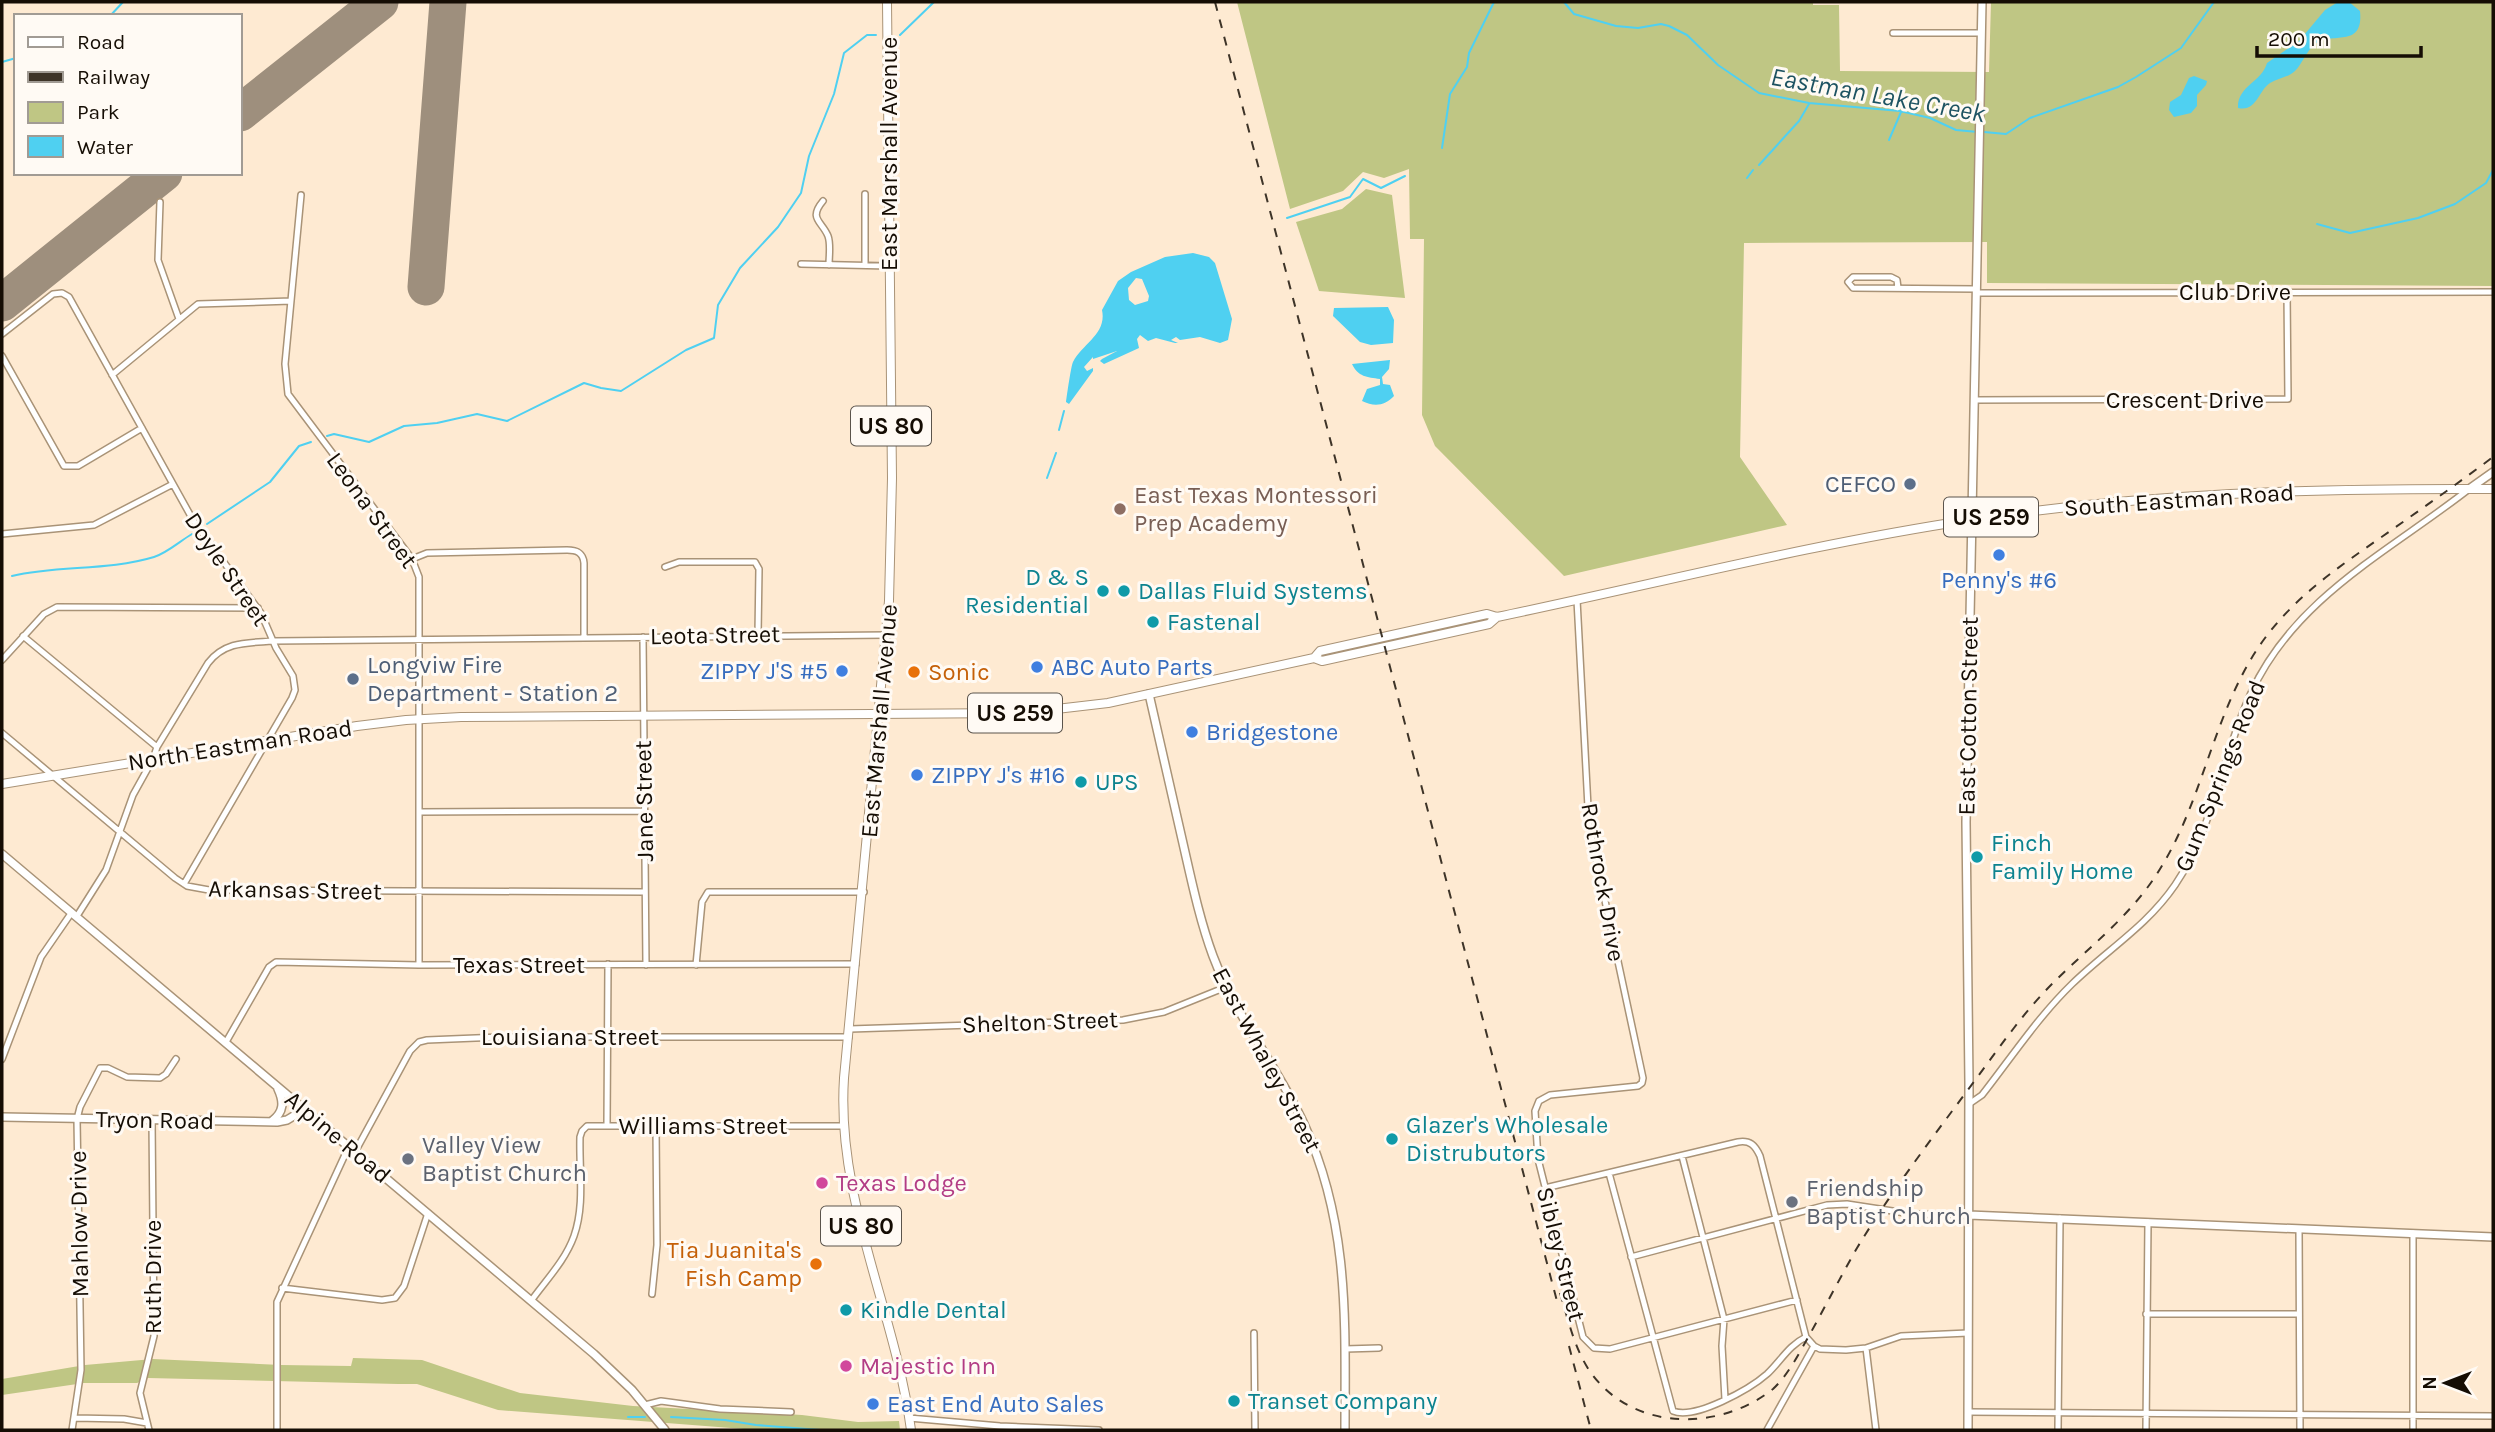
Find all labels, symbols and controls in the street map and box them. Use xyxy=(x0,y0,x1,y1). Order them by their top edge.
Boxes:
legend xyxy=(14,14,242,175)
scale bar xyxy=(2257,14,2422,58)
text: 200 m xyxy=(2268,27,2330,51)
text: Road xyxy=(77,30,125,54)
street label: East Marshall Avenue xyxy=(875,37,903,271)
water label: Eastman Lake Creek xyxy=(1768,61,1989,129)
text: Railway xyxy=(77,65,150,89)
text: Park xyxy=(77,100,120,124)
text: Water xyxy=(77,135,133,159)
street label: Club Drive xyxy=(2179,278,2291,306)
street label: Crescent Drive xyxy=(2106,386,2264,414)
road number: US 80 xyxy=(851,406,931,446)
street label: Leona Street xyxy=(321,447,423,573)
place label: CEFCO xyxy=(1825,470,1896,498)
marker: CEFCO xyxy=(1902,476,1918,492)
street label: South Eastman Road xyxy=(2063,478,2295,522)
place label: East Texas Montessori Prep Academy xyxy=(1134,481,1378,537)
road number: US 259 xyxy=(1944,498,2038,537)
marker: East Texas Montessori Prep Academy xyxy=(1112,501,1128,517)
street label: Doyle Street xyxy=(179,507,275,631)
marker: Penny's #6 xyxy=(1991,547,2007,563)
place label: D & S Residential xyxy=(965,563,1089,619)
place label: Penny's #6 xyxy=(1941,566,2057,594)
place label: Dallas Fluid Systems xyxy=(1138,577,1368,605)
marker: D & S Residential xyxy=(1095,583,1111,599)
marker: Dallas Fluid Systems xyxy=(1116,583,1132,599)
street label: East Marshall Avenue xyxy=(855,603,903,839)
place label: Fastenal xyxy=(1167,608,1261,636)
marker: Fastenal xyxy=(1145,614,1161,630)
street label: East Cotton Street xyxy=(1952,616,1984,816)
street label: Leota Street xyxy=(650,620,780,650)
place label: Longviw Fire Department - Station 2 xyxy=(367,651,618,707)
place label: ABC Auto Parts xyxy=(1051,653,1213,681)
place label: ZIPPY J'S #5 xyxy=(700,657,828,685)
place label: Sonic xyxy=(928,658,990,686)
marker: ABC Auto Parts xyxy=(1029,659,1045,675)
marker: ZIPPY J'S #5 xyxy=(834,663,850,679)
marker: Sonic xyxy=(906,664,922,680)
marker: Longviw Fire Department - Station 2 xyxy=(345,671,361,687)
street label: Gum Springs Road xyxy=(2169,676,2271,876)
road number: US 259 xyxy=(968,694,1062,733)
street label: North Eastman Road xyxy=(126,713,354,777)
place label: Bridgestone xyxy=(1206,718,1338,746)
marker: Bridgestone xyxy=(1184,724,1200,740)
street label: Jane Street xyxy=(629,740,659,862)
place label: ZIPPY J's #16 xyxy=(931,761,1065,789)
marker: ZIPPY J's #16 xyxy=(909,767,925,783)
place label: UPS xyxy=(1095,768,1138,796)
marker: UPS xyxy=(1073,774,1089,790)
street label: Rothrock Drive xyxy=(1575,800,1631,964)
place label: Finch Family Home xyxy=(1991,829,2133,885)
marker: Finch Family Home xyxy=(1969,849,1985,865)
street label: Arkansas Street xyxy=(208,874,382,906)
street label: Texas Street xyxy=(453,951,585,979)
street label: East Whaley Street xyxy=(1207,963,1327,1157)
street label: Shelton Street xyxy=(961,1005,1119,1039)
street label: Louisiana Street xyxy=(481,1023,659,1051)
street label: Alpine Road xyxy=(279,1085,397,1189)
street label: Tryon Road xyxy=(95,1105,215,1135)
place label: Glazer's Wholesale Distrubutors xyxy=(1406,1111,1608,1167)
street label: Williams Street xyxy=(618,1112,788,1140)
place label: Valley View Baptist Church xyxy=(422,1131,587,1187)
marker: Glazer's Wholesale Distrubutors xyxy=(1384,1131,1400,1147)
street label: Mahlow Drive xyxy=(64,1150,94,1298)
marker: Valley View Baptist Church xyxy=(400,1151,416,1167)
place label: Texas Lodge xyxy=(836,1169,967,1197)
place label: Friendship Baptist Church xyxy=(1806,1174,1971,1230)
marker: Texas Lodge xyxy=(814,1175,830,1191)
street label: Sibley Street xyxy=(1531,1184,1591,1324)
marker: Friendship Baptist Church xyxy=(1784,1194,1800,1210)
road number: US 80 xyxy=(821,1206,901,1246)
street label: Ruth Drive xyxy=(139,1220,167,1334)
place label: Tia Juanita's Fish Camp xyxy=(667,1236,802,1292)
marker: Tia Juanita's Fish Camp xyxy=(808,1256,824,1272)
place label: Kindle Dental xyxy=(860,1296,1007,1324)
marker: Kindle Dental xyxy=(838,1302,854,1318)
north arrow xyxy=(2411,1348,2481,1418)
place label: Majestic Inn xyxy=(860,1352,996,1380)
marker: Majestic Inn xyxy=(838,1358,854,1374)
text: N xyxy=(2419,1376,2441,1390)
place label: Transet Company xyxy=(1248,1387,1437,1415)
place label: East End Auto Sales xyxy=(887,1390,1104,1418)
marker: Transet Company xyxy=(1226,1393,1242,1409)
marker: East End Auto Sales xyxy=(865,1396,881,1412)

